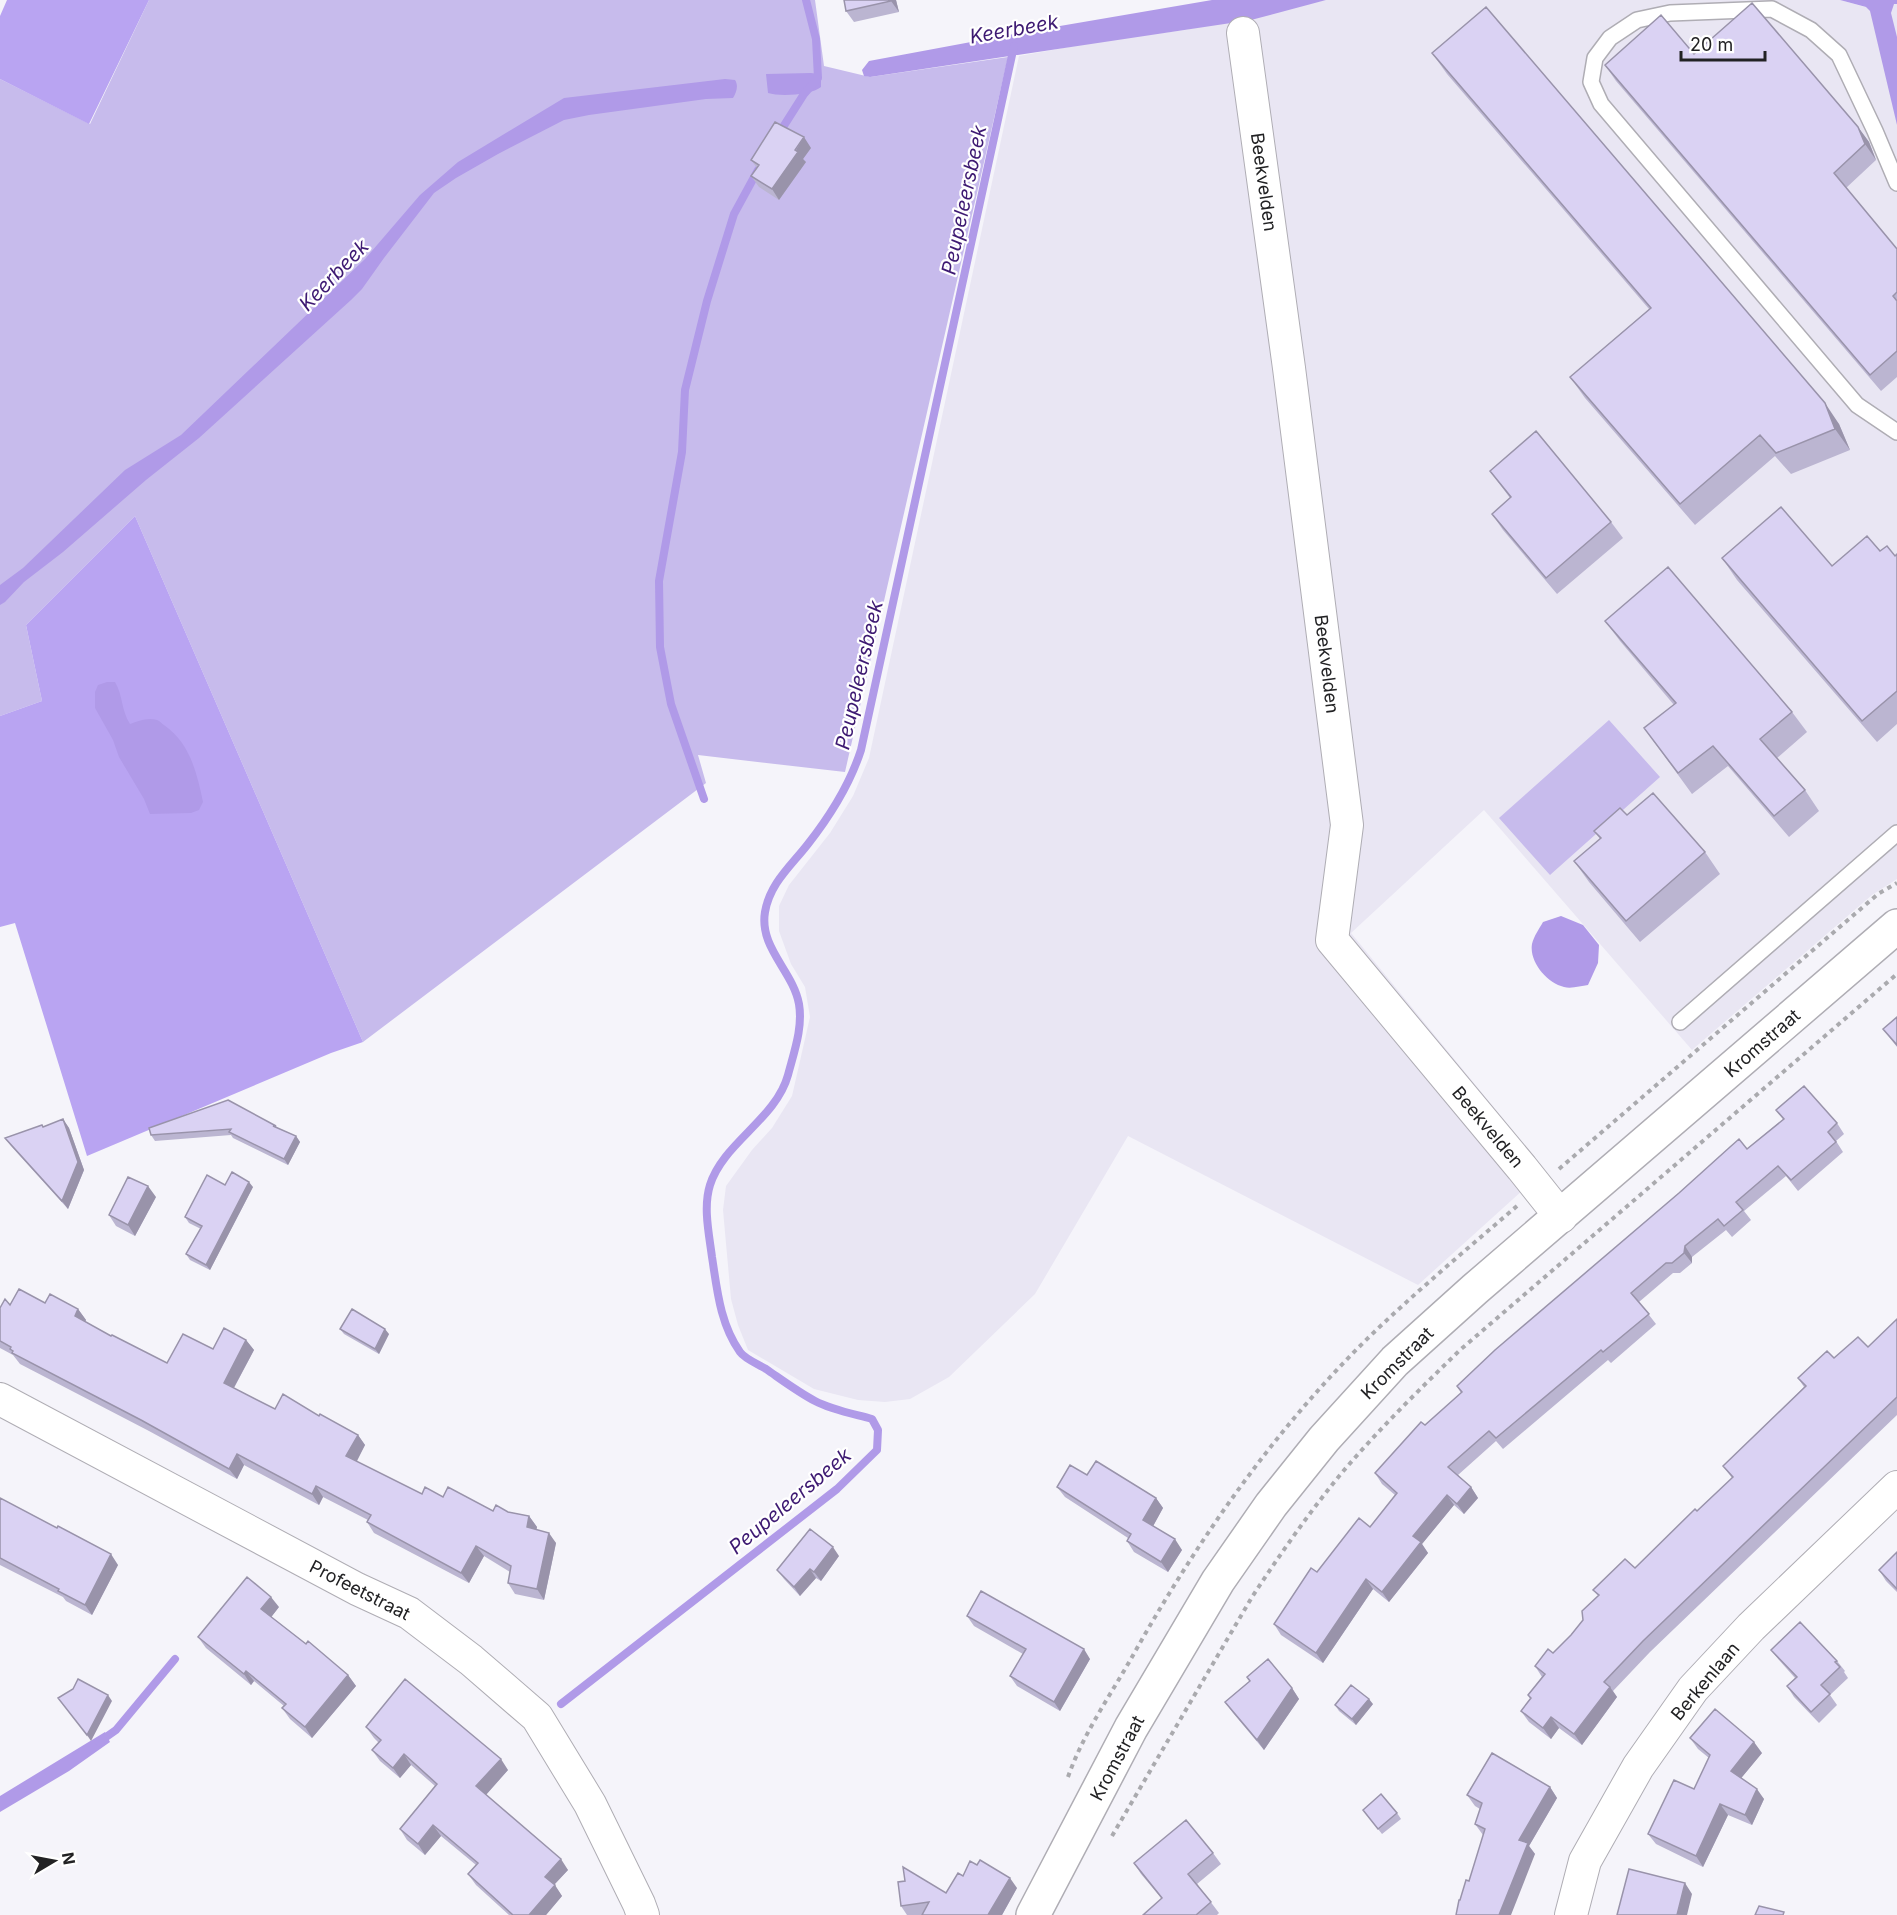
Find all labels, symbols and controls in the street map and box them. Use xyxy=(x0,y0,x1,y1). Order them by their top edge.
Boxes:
water label: Keerbeek xyxy=(968,9,1061,49)
scale bar xyxy=(1681,24,1765,62)
text: 20 m xyxy=(1690,34,1733,55)
water label: Peupeleersbeek xyxy=(936,122,992,277)
street label: Beekvelden xyxy=(1247,131,1281,233)
water label: Keerbeek xyxy=(294,234,375,316)
water label: Peupeleersbeek xyxy=(830,597,888,752)
street label: Beekvelden xyxy=(1311,613,1343,715)
street label: Kromstraat xyxy=(1720,1004,1804,1082)
street label: Beekvelden xyxy=(1448,1082,1528,1172)
street label: Kromstraat xyxy=(1357,1322,1438,1403)
water label: Peupeleersbeek xyxy=(724,1442,857,1559)
street label: Profeetstraat xyxy=(306,1556,414,1624)
street label: Berkenlaan xyxy=(1666,1638,1744,1724)
street label: Kromstraat xyxy=(1086,1712,1148,1804)
north arrow xyxy=(24,1831,84,1891)
text: N xyxy=(58,1851,80,1866)

